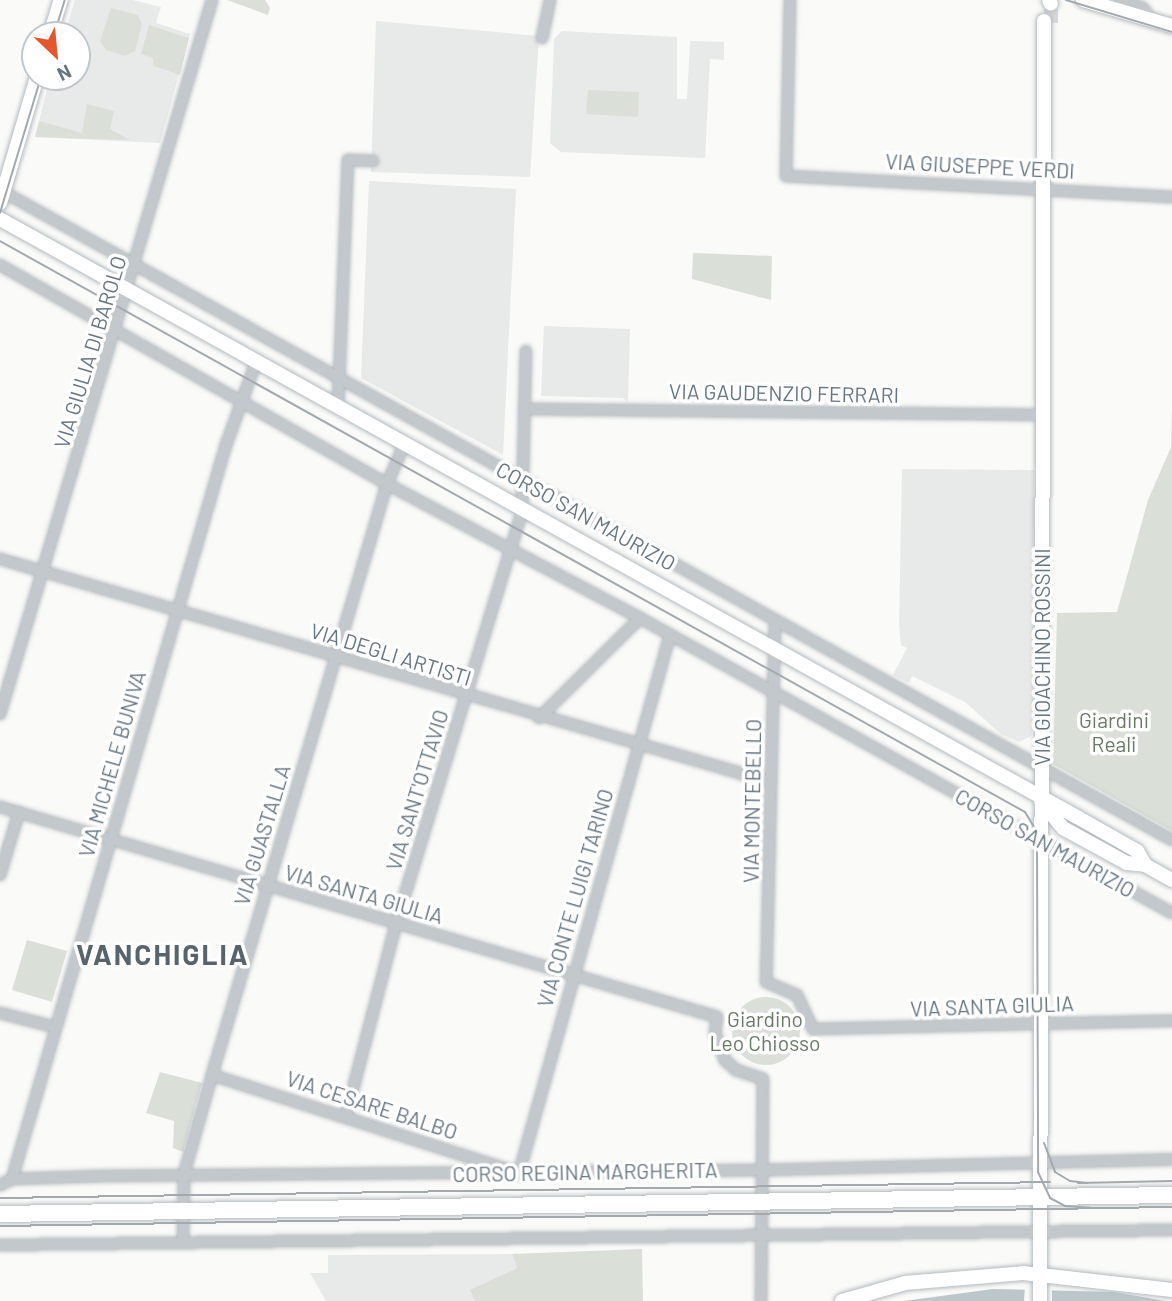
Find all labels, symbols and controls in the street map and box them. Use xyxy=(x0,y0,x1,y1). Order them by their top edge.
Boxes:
north arrow xyxy=(21,21,91,91)
text: N xyxy=(54,60,75,87)
street label: VIA GIUSEPPE VERDI xyxy=(885,148,1075,184)
street label: VIA GIULIA DI BAROLO xyxy=(49,253,131,451)
street label: VIA GAUDENZIO FERRARI xyxy=(669,378,899,408)
street label: CORSO SAN MAURIZIO xyxy=(492,456,680,576)
street label: VIA GIOACHINO ROSSINI xyxy=(1029,548,1055,766)
street label: VIA DEGLI ARTISTI xyxy=(307,618,475,690)
street label: VIA MICHELE BUNIVA xyxy=(73,668,151,860)
street label: VIA SANT'OTTAVIO xyxy=(381,707,453,873)
park label: Giardini Reali xyxy=(1079,707,1149,757)
street label: VIA MONTEBELLO xyxy=(738,719,766,883)
street label: VIA GUASTALLA xyxy=(229,762,295,908)
street label: CORSO SAN MAURIZIO xyxy=(951,783,1139,903)
street label: VIA CONTE LUIGI TARINO xyxy=(532,786,618,1010)
street label: VIA SANTA GIULIA xyxy=(282,859,446,929)
district label: VANCHIGLIA xyxy=(78,937,248,971)
street label: VIA SANTA GIULIA xyxy=(910,991,1074,1021)
park label: Giardino Leo Chiosso xyxy=(710,1006,820,1056)
street label: VIA CESARE BALBO xyxy=(283,1065,461,1145)
street label: CORSO REGINA MARGHERITA xyxy=(452,1157,718,1187)

